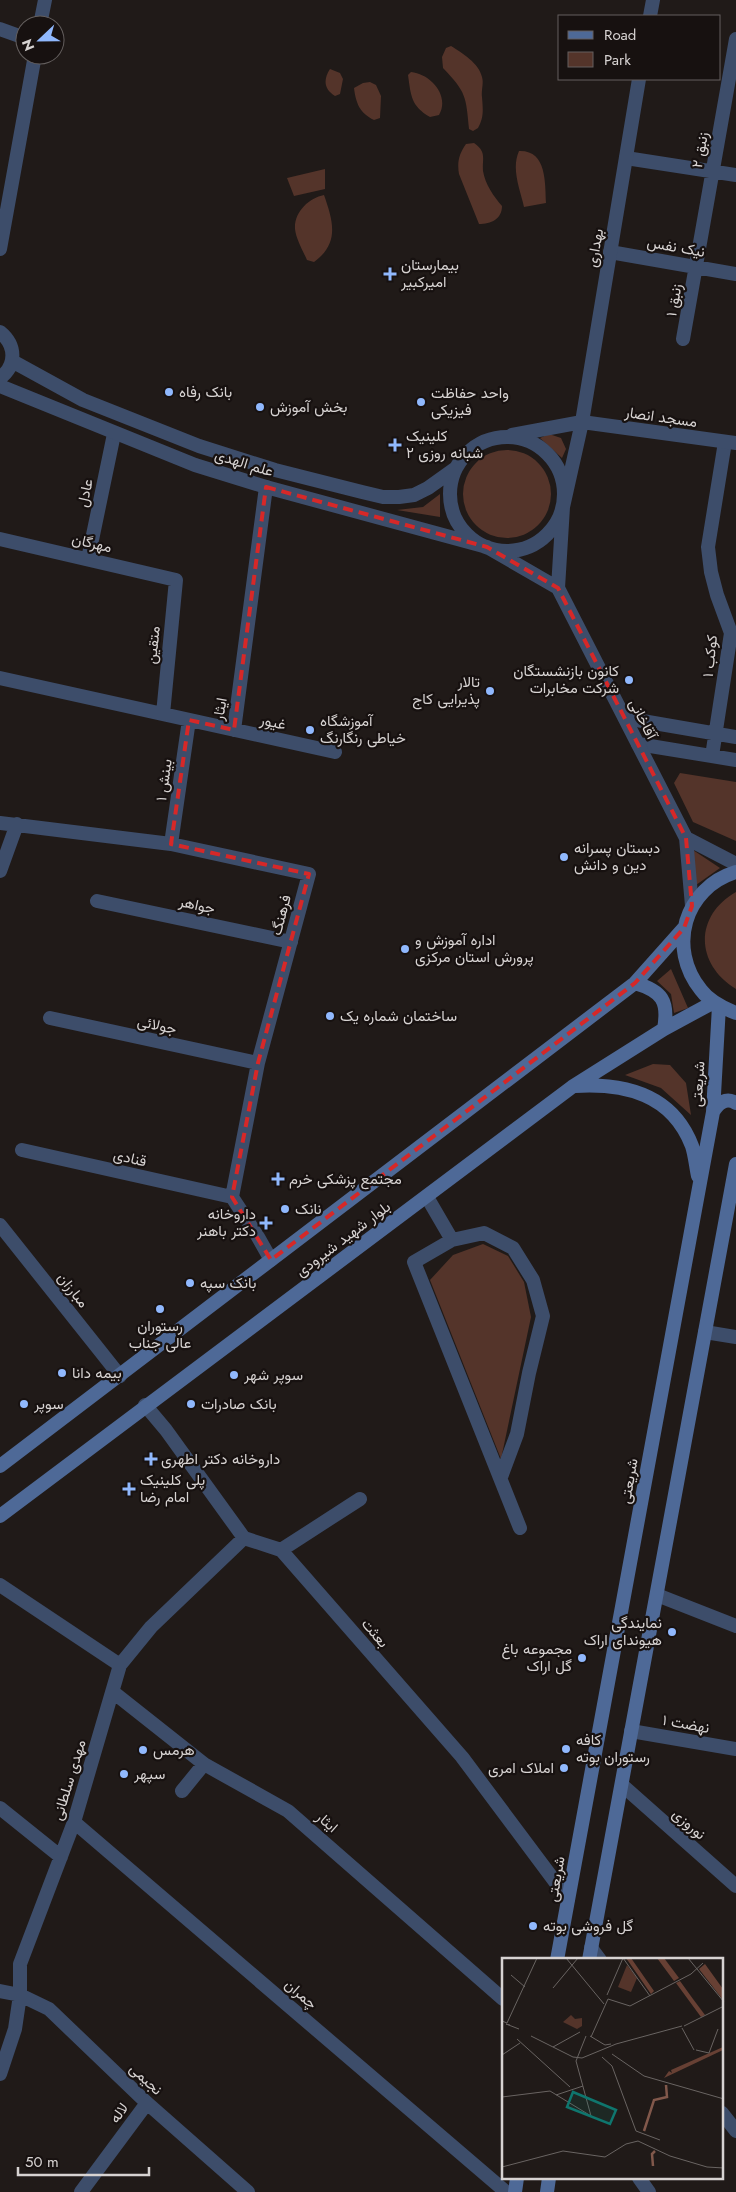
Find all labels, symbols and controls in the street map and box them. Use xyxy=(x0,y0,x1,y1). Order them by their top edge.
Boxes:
north arrow xyxy=(15,15,65,65)
legend xyxy=(558,15,721,80)
text: Road xyxy=(604,24,636,46)
text: N xyxy=(17,36,39,54)
text: Park xyxy=(604,49,631,71)
street label: زنبق ۲ xyxy=(686,130,714,170)
street label: بهداری xyxy=(581,227,609,269)
street label: نیک نفس xyxy=(645,231,707,263)
place label: بیمارستان امیرکبیر xyxy=(400,254,459,293)
marker: بیمارستان امیرکبیر xyxy=(383,267,397,281)
street label: زنبق ۱ xyxy=(660,282,688,318)
place label: بانک رفاه xyxy=(179,381,232,403)
place label: واحد حفاظت فیزیکی xyxy=(431,382,509,421)
marker: بانک رفاه xyxy=(163,386,175,398)
place label: بخش آموزش xyxy=(270,396,348,418)
marker: واحد حفاظت فیزیکی xyxy=(415,396,427,408)
marker: بخش آموزش xyxy=(254,401,266,413)
street label: مسجد انصار xyxy=(622,401,699,433)
place label: کلینیک شبانه روزی ۲ xyxy=(406,425,483,464)
marker: کلینیک شبانه روزی ۲ xyxy=(388,438,402,452)
street label: علم الهدی xyxy=(212,444,276,482)
street label: عادل xyxy=(71,477,99,509)
street label: مهرگان xyxy=(70,528,114,558)
street label: متقین xyxy=(140,625,166,665)
street label: کوکب ۱ xyxy=(697,633,723,678)
place label: کانون بازنشستگان شرکت مخابرات xyxy=(513,660,619,699)
place label: تالار پذیرایی کاج xyxy=(412,671,480,710)
marker: کانون بازنشستگان شرکت مخابرات xyxy=(623,674,635,686)
marker: تالار پذیرایی کاج xyxy=(484,685,496,697)
street label: آقاخانی xyxy=(623,695,663,744)
street label: ایثار xyxy=(207,696,233,723)
street label: غیور xyxy=(257,708,288,735)
place label: آموزشگاه خیاطی رنگارنگ xyxy=(320,710,406,749)
marker: آموزشگاه خیاطی رنگارنگ xyxy=(304,724,316,736)
street label: بینش ۱ xyxy=(150,758,178,802)
place label: دبستان پسرانه دین و دانش xyxy=(574,837,660,876)
marker: دبستان پسرانه دین و دانش xyxy=(558,851,570,863)
street label: جواهر xyxy=(176,890,217,920)
street label: فرهنگ xyxy=(265,892,297,938)
place label: اداره آموزش و پرورش استان مرکزی xyxy=(415,929,534,968)
marker: اداره آموزش و پرورش استان مرکزی xyxy=(399,943,411,955)
place label: ساختمان شماره یک xyxy=(340,1005,457,1027)
street label: جولائی xyxy=(135,1010,179,1040)
marker: ساختمان شماره یک xyxy=(324,1010,336,1022)
street label: شریعتی xyxy=(685,1060,711,1108)
street label: قنادی xyxy=(111,1144,149,1173)
place label: مجتمع پزشکی خرم xyxy=(289,1168,402,1190)
marker: مجتمع پزشکی خرم xyxy=(271,1172,285,1186)
street label: بلوار شهید شیرودی xyxy=(291,1196,395,1282)
place label: نانک xyxy=(295,1198,322,1220)
place label: داروخانه دکتر باهنر xyxy=(196,1203,256,1242)
marker: نانک xyxy=(279,1203,291,1215)
marker: داروخانه دکتر باهنر xyxy=(260,1217,272,1229)
street label: مبارزان xyxy=(52,1268,94,1312)
place label: بانک سپه xyxy=(200,1272,256,1294)
marker: بانک سپه xyxy=(184,1277,196,1289)
marker: رستوران عالی جناب xyxy=(154,1303,166,1315)
place label: رستوران عالی جناب xyxy=(129,1315,191,1354)
place label: بیمه دانا xyxy=(72,1362,122,1384)
place label: سوپر شهر xyxy=(243,1364,303,1386)
marker: بیمه دانا xyxy=(56,1367,68,1379)
marker: سوپر شهر xyxy=(228,1369,240,1381)
place label: سوپر xyxy=(33,1393,64,1415)
place label: بانک صادرات xyxy=(201,1393,277,1415)
marker: سوپر xyxy=(18,1398,30,1410)
marker: بانک صادرات xyxy=(185,1398,197,1410)
place label: داروخانه دکتر اطهری xyxy=(161,1448,280,1470)
marker: داروخانه دکتر اطهری xyxy=(145,1453,157,1465)
street label: شریعتی xyxy=(614,1456,644,1506)
place label: پلی کلینیک امام رضا xyxy=(140,1469,205,1508)
marker: پلی کلینیک امام رضا xyxy=(122,1482,136,1496)
place label: نمایندگی هیوندای اراک xyxy=(584,1612,662,1651)
street label: بعثت xyxy=(356,1614,394,1652)
marker: نمایندگی هیوندای اراک xyxy=(666,1626,678,1638)
place label: مجموعه باغ گل اراک xyxy=(501,1638,572,1677)
marker: مجموعه باغ گل اراک xyxy=(576,1652,588,1664)
street label: نهضت ۱ xyxy=(661,1709,711,1739)
place label: کافه رستوران بوته xyxy=(576,1729,650,1768)
street label: مهدی سلطانی xyxy=(46,1737,92,1823)
place label: هرمس xyxy=(153,1739,195,1761)
marker: کافه رستوران بوته xyxy=(560,1743,572,1755)
marker: هرمس xyxy=(137,1744,149,1756)
place label: املاک امری xyxy=(488,1757,554,1779)
marker: املاک امری xyxy=(558,1762,570,1774)
place label: سپهر xyxy=(133,1763,166,1785)
marker: سپهر xyxy=(118,1768,130,1780)
street label: نوروزی xyxy=(667,1803,711,1845)
street label: ایثار xyxy=(310,1806,343,1838)
street label: شریعتی xyxy=(541,1854,571,1904)
place label: گل فروشی بوته xyxy=(543,1915,634,1937)
marker: گل فروشی بوته xyxy=(527,1920,539,1932)
inset map xyxy=(502,1958,724,2180)
street label: چمران xyxy=(280,1974,322,2014)
street label: نجیمی xyxy=(124,2058,168,2100)
street label: لاله xyxy=(104,2098,134,2128)
scale bar xyxy=(18,2144,149,2176)
text: 50 m xyxy=(25,2151,59,2173)

